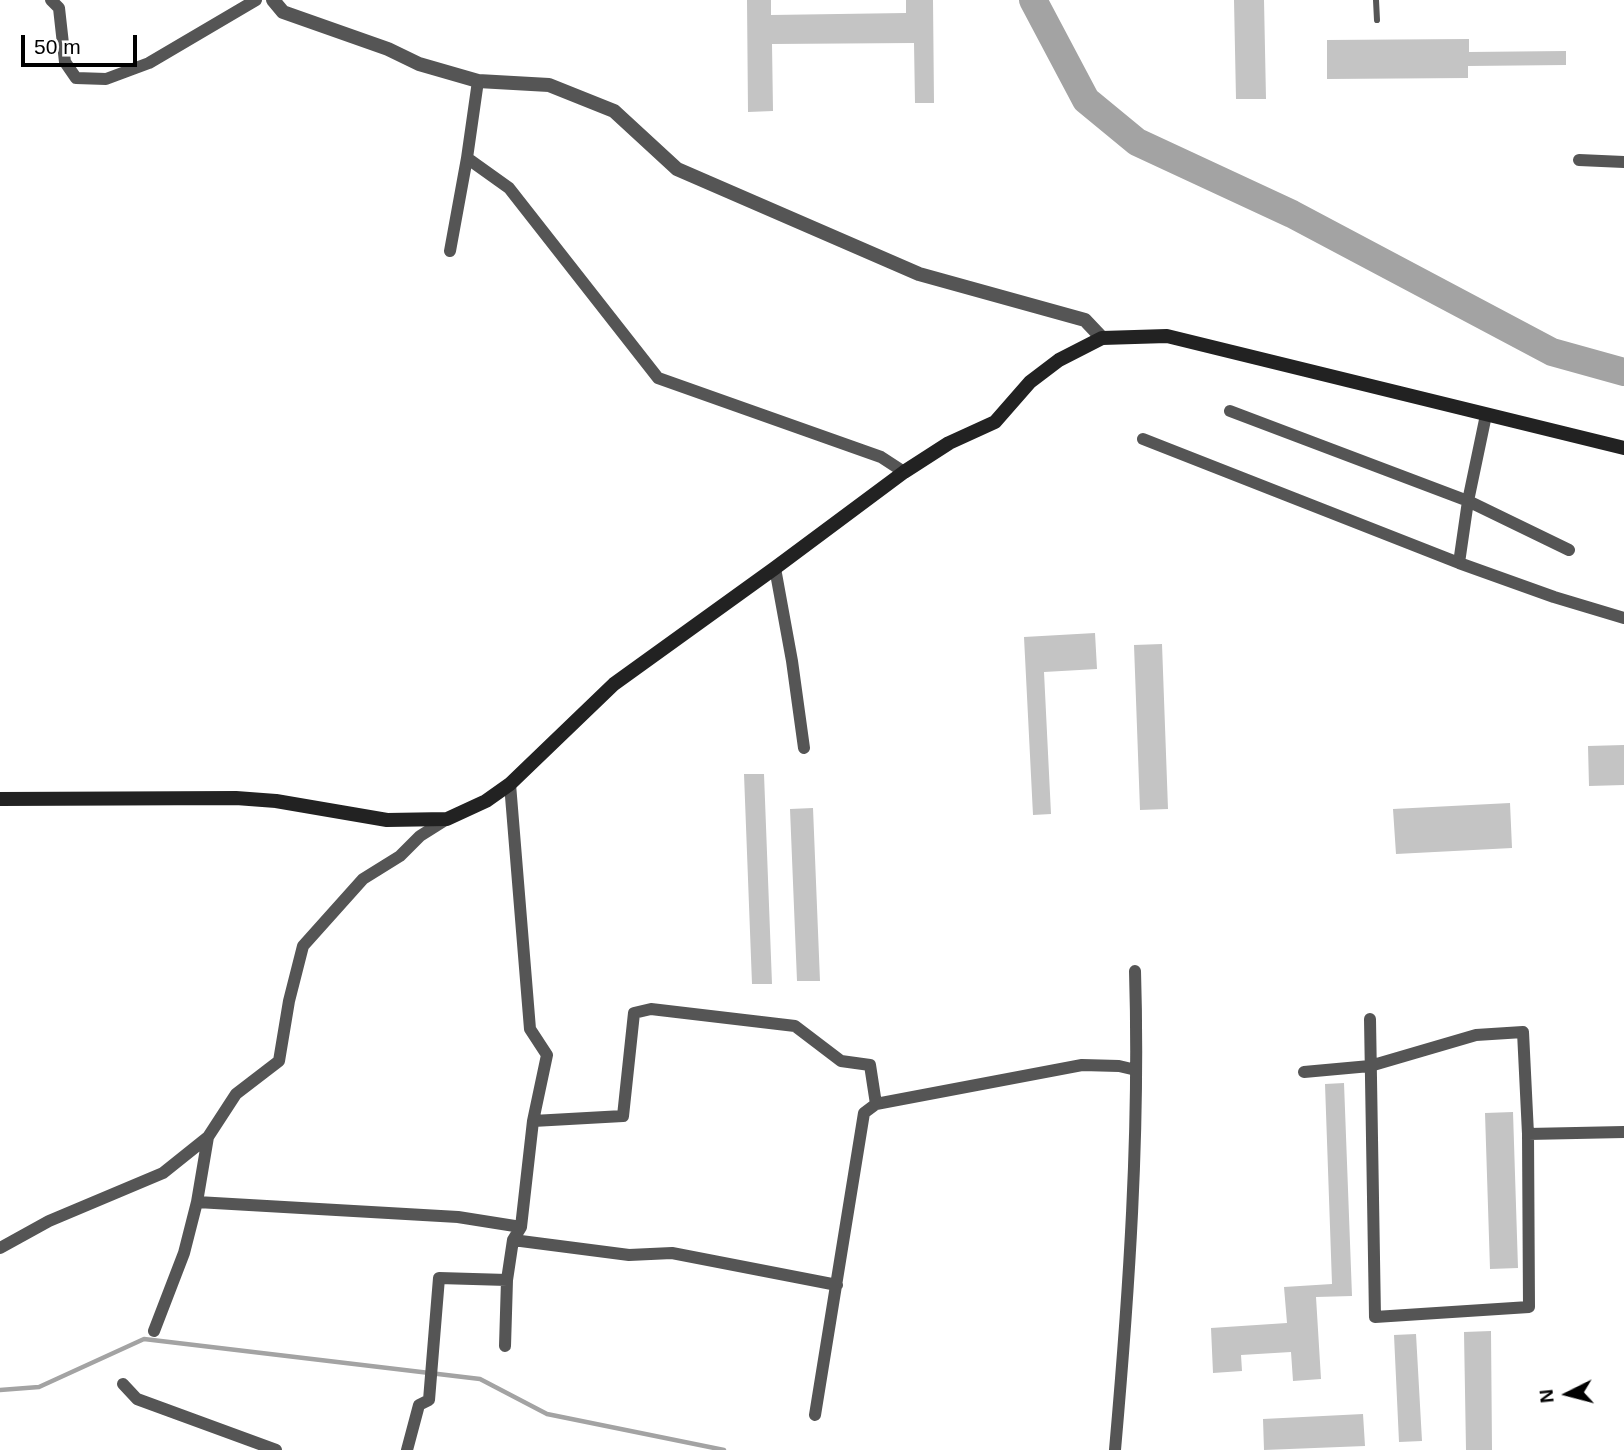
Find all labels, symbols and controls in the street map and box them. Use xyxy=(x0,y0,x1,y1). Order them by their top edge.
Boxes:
scale bar xyxy=(24,21,140,65)
text: 50 m xyxy=(34,35,81,58)
north arrow xyxy=(1533,1359,1603,1429)
text: N xyxy=(1535,1388,1558,1404)

